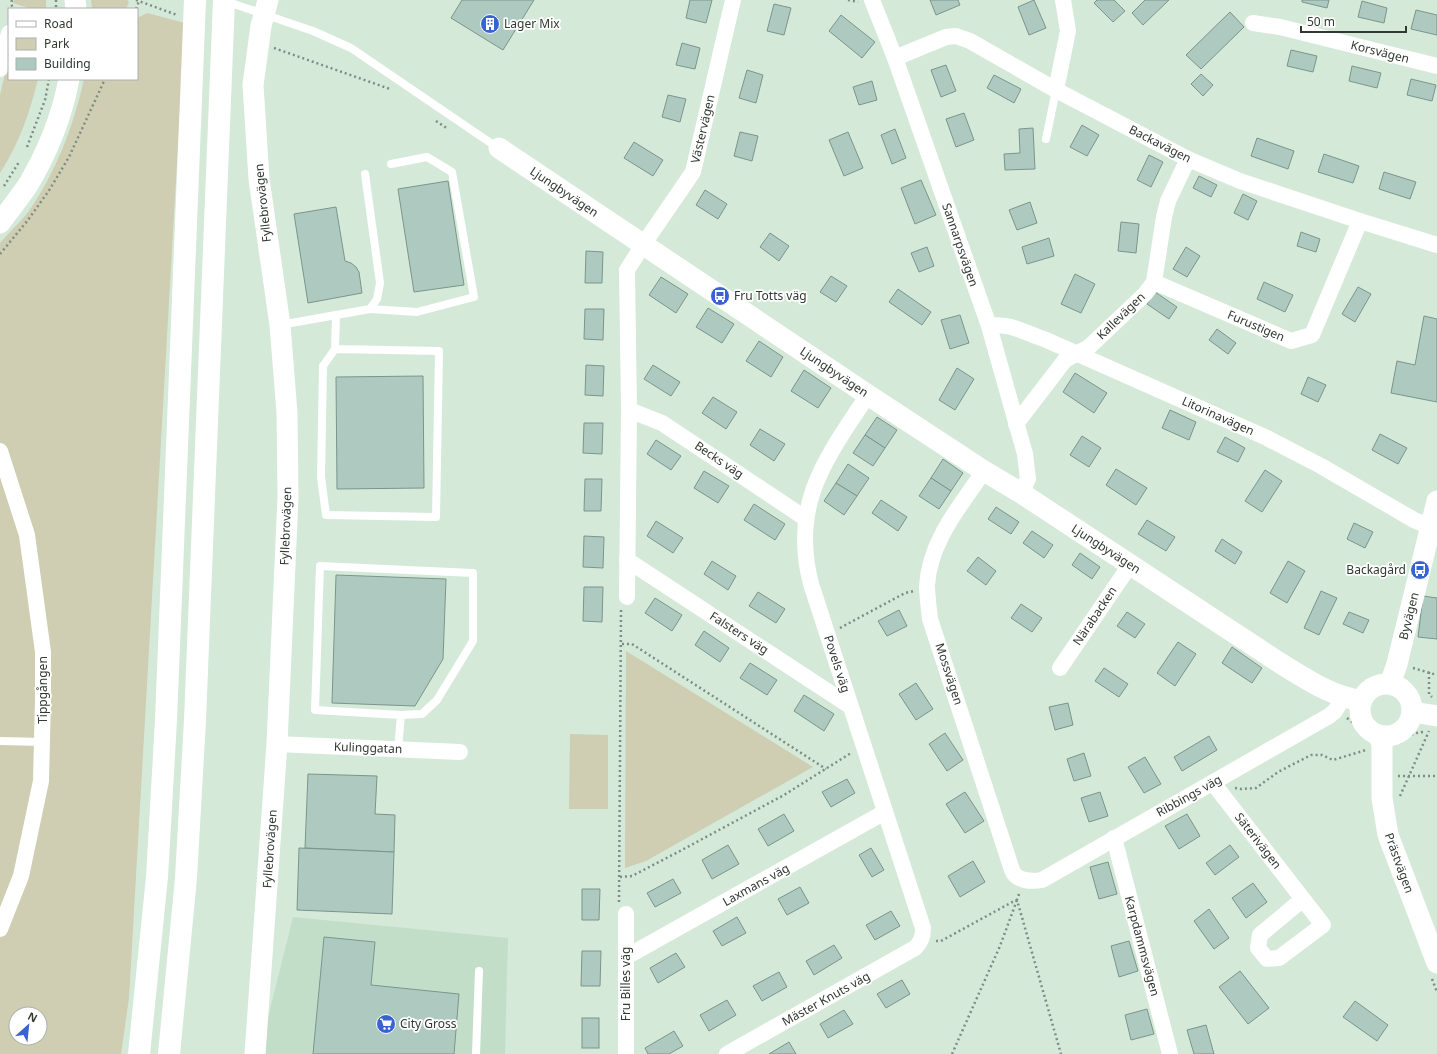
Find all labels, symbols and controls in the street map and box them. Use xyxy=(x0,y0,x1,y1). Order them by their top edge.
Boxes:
legend xyxy=(8,8,138,80)
scale bar xyxy=(1301,8,1406,34)
building icon: Lager Mix xyxy=(479,13,501,35)
text: 50 m xyxy=(1307,13,1335,30)
text: Road xyxy=(44,15,73,32)
place label: Lager Mix xyxy=(504,15,560,32)
text: Park xyxy=(44,35,70,52)
street label: Korsvägen xyxy=(1349,36,1411,67)
text: Building xyxy=(44,55,91,72)
street label: Västervägen xyxy=(686,93,719,165)
street label: Backavägen xyxy=(1126,121,1194,167)
street label: Ljungbyvägen xyxy=(527,162,602,221)
street label: Fyllebrovägen xyxy=(250,163,275,243)
street label: Sannarpsvägen xyxy=(938,201,983,289)
bus stop icon: Fru Totts väg xyxy=(709,285,731,307)
place label: Fru Totts väg xyxy=(734,287,807,304)
street label: Kallevägen xyxy=(1093,288,1149,343)
street label: Furustigen xyxy=(1225,306,1287,345)
street label: Ljungbyvägen xyxy=(797,342,872,401)
street label: Litorinavägen xyxy=(1179,392,1257,439)
street label: Becks väg xyxy=(691,437,747,482)
street label: Fyllebrovägen xyxy=(276,486,295,566)
street label: Ljungbyvägen xyxy=(1068,520,1144,577)
bus stop icon: Backagård xyxy=(1409,559,1431,581)
place label: Backagård xyxy=(1346,561,1406,578)
street label: Närabacken xyxy=(1069,583,1121,649)
street label: Byvägen xyxy=(1394,590,1423,641)
street label: Falsters väg xyxy=(707,607,772,658)
street label: Povels väg xyxy=(820,633,855,695)
street label: Mossvägen xyxy=(931,641,967,707)
street label: Tippgången xyxy=(34,656,51,724)
street label: Kulinggatan xyxy=(334,738,403,757)
street label: Ribbings väg xyxy=(1153,771,1224,821)
street label: Fyllebrovägen xyxy=(258,809,281,889)
street label: Säterivägen xyxy=(1231,809,1286,872)
street label: Prästvägen xyxy=(1381,830,1418,895)
street label: Laxmans väg xyxy=(719,859,792,910)
street label: Karpdammsvägen xyxy=(1121,894,1164,998)
street label: Fru Billes väg xyxy=(617,947,634,1021)
street label: Mäster Knuts väg xyxy=(779,967,873,1030)
north arrow xyxy=(8,1006,48,1046)
text: N xyxy=(25,1008,40,1025)
supermarket icon: City Gross xyxy=(375,1013,397,1035)
place label: City Gross xyxy=(400,1015,457,1032)

